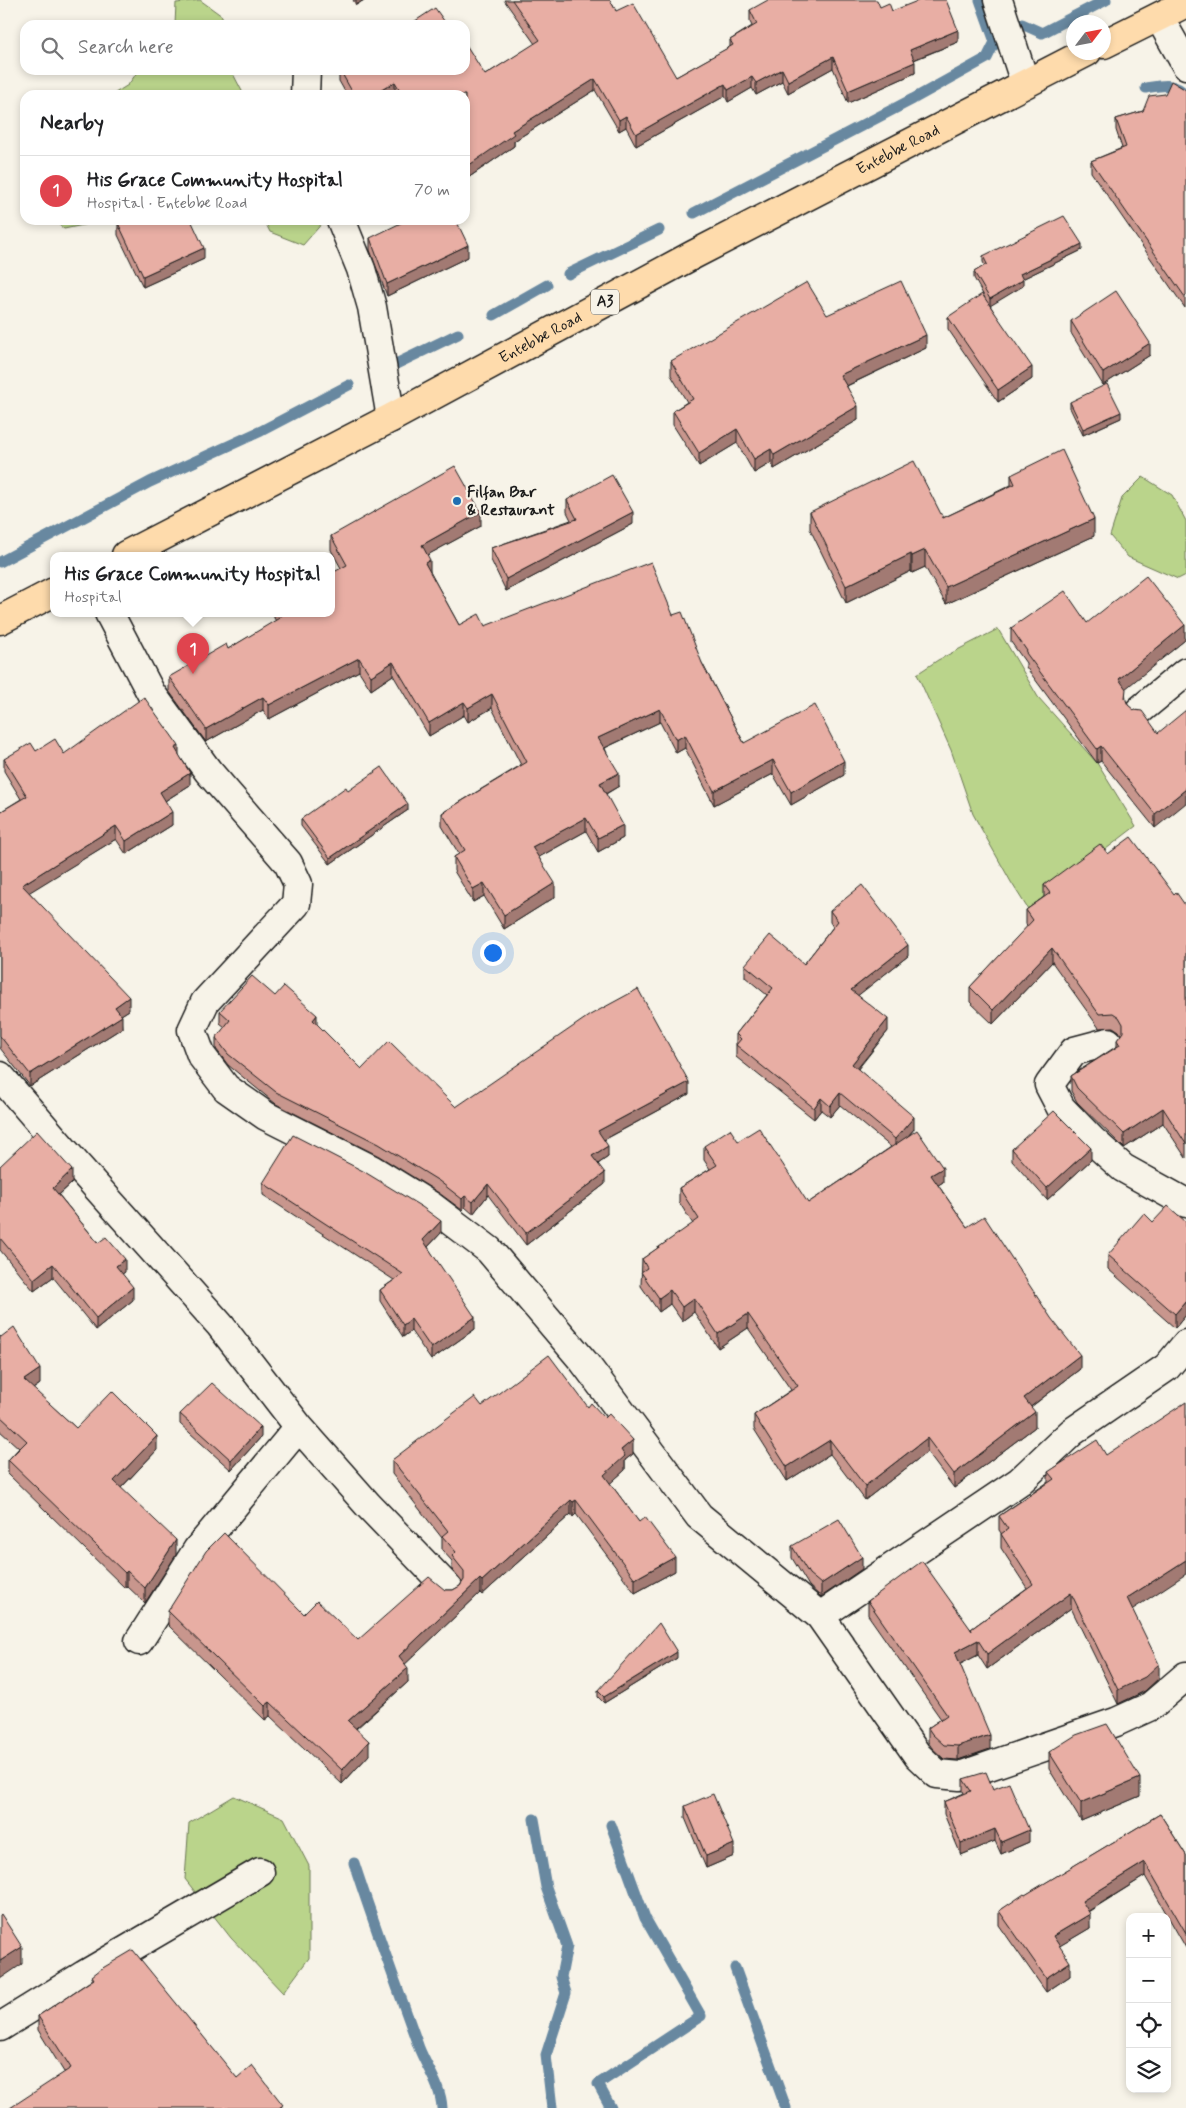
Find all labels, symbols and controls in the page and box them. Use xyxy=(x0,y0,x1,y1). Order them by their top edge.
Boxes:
north arrow xyxy=(1066,15,1111,60)
search box xyxy=(20,20,470,75)
icon: search xyxy=(38,34,66,62)
text: Search here xyxy=(78,35,174,60)
text: Nearby xyxy=(40,109,104,137)
street label: Entebbe Road xyxy=(853,119,943,180)
text: His Grace Community Hospital xyxy=(87,168,343,193)
text: 1 xyxy=(52,180,60,201)
text: 70 m xyxy=(414,180,450,201)
text: Hospital · Entebbe Road xyxy=(87,193,247,214)
road number: A3 xyxy=(591,290,619,314)
street label: Entebbe Road xyxy=(495,307,585,368)
place label: Filfan Bar & Restaurant xyxy=(467,482,555,521)
marker: Filfan Bar & Restaurant xyxy=(451,495,463,507)
popup xyxy=(50,552,335,617)
text: His Grace Community Hospital xyxy=(65,562,320,587)
text: Hospital xyxy=(65,587,122,608)
pin: 1 xyxy=(177,633,209,674)
your location xyxy=(480,940,506,966)
map controls xyxy=(1126,1913,1171,2093)
button: + xyxy=(1126,1913,1171,1958)
button: − xyxy=(1126,1958,1171,2003)
button: locate xyxy=(1126,2003,1171,2048)
button: layers xyxy=(1126,2048,1171,2093)

